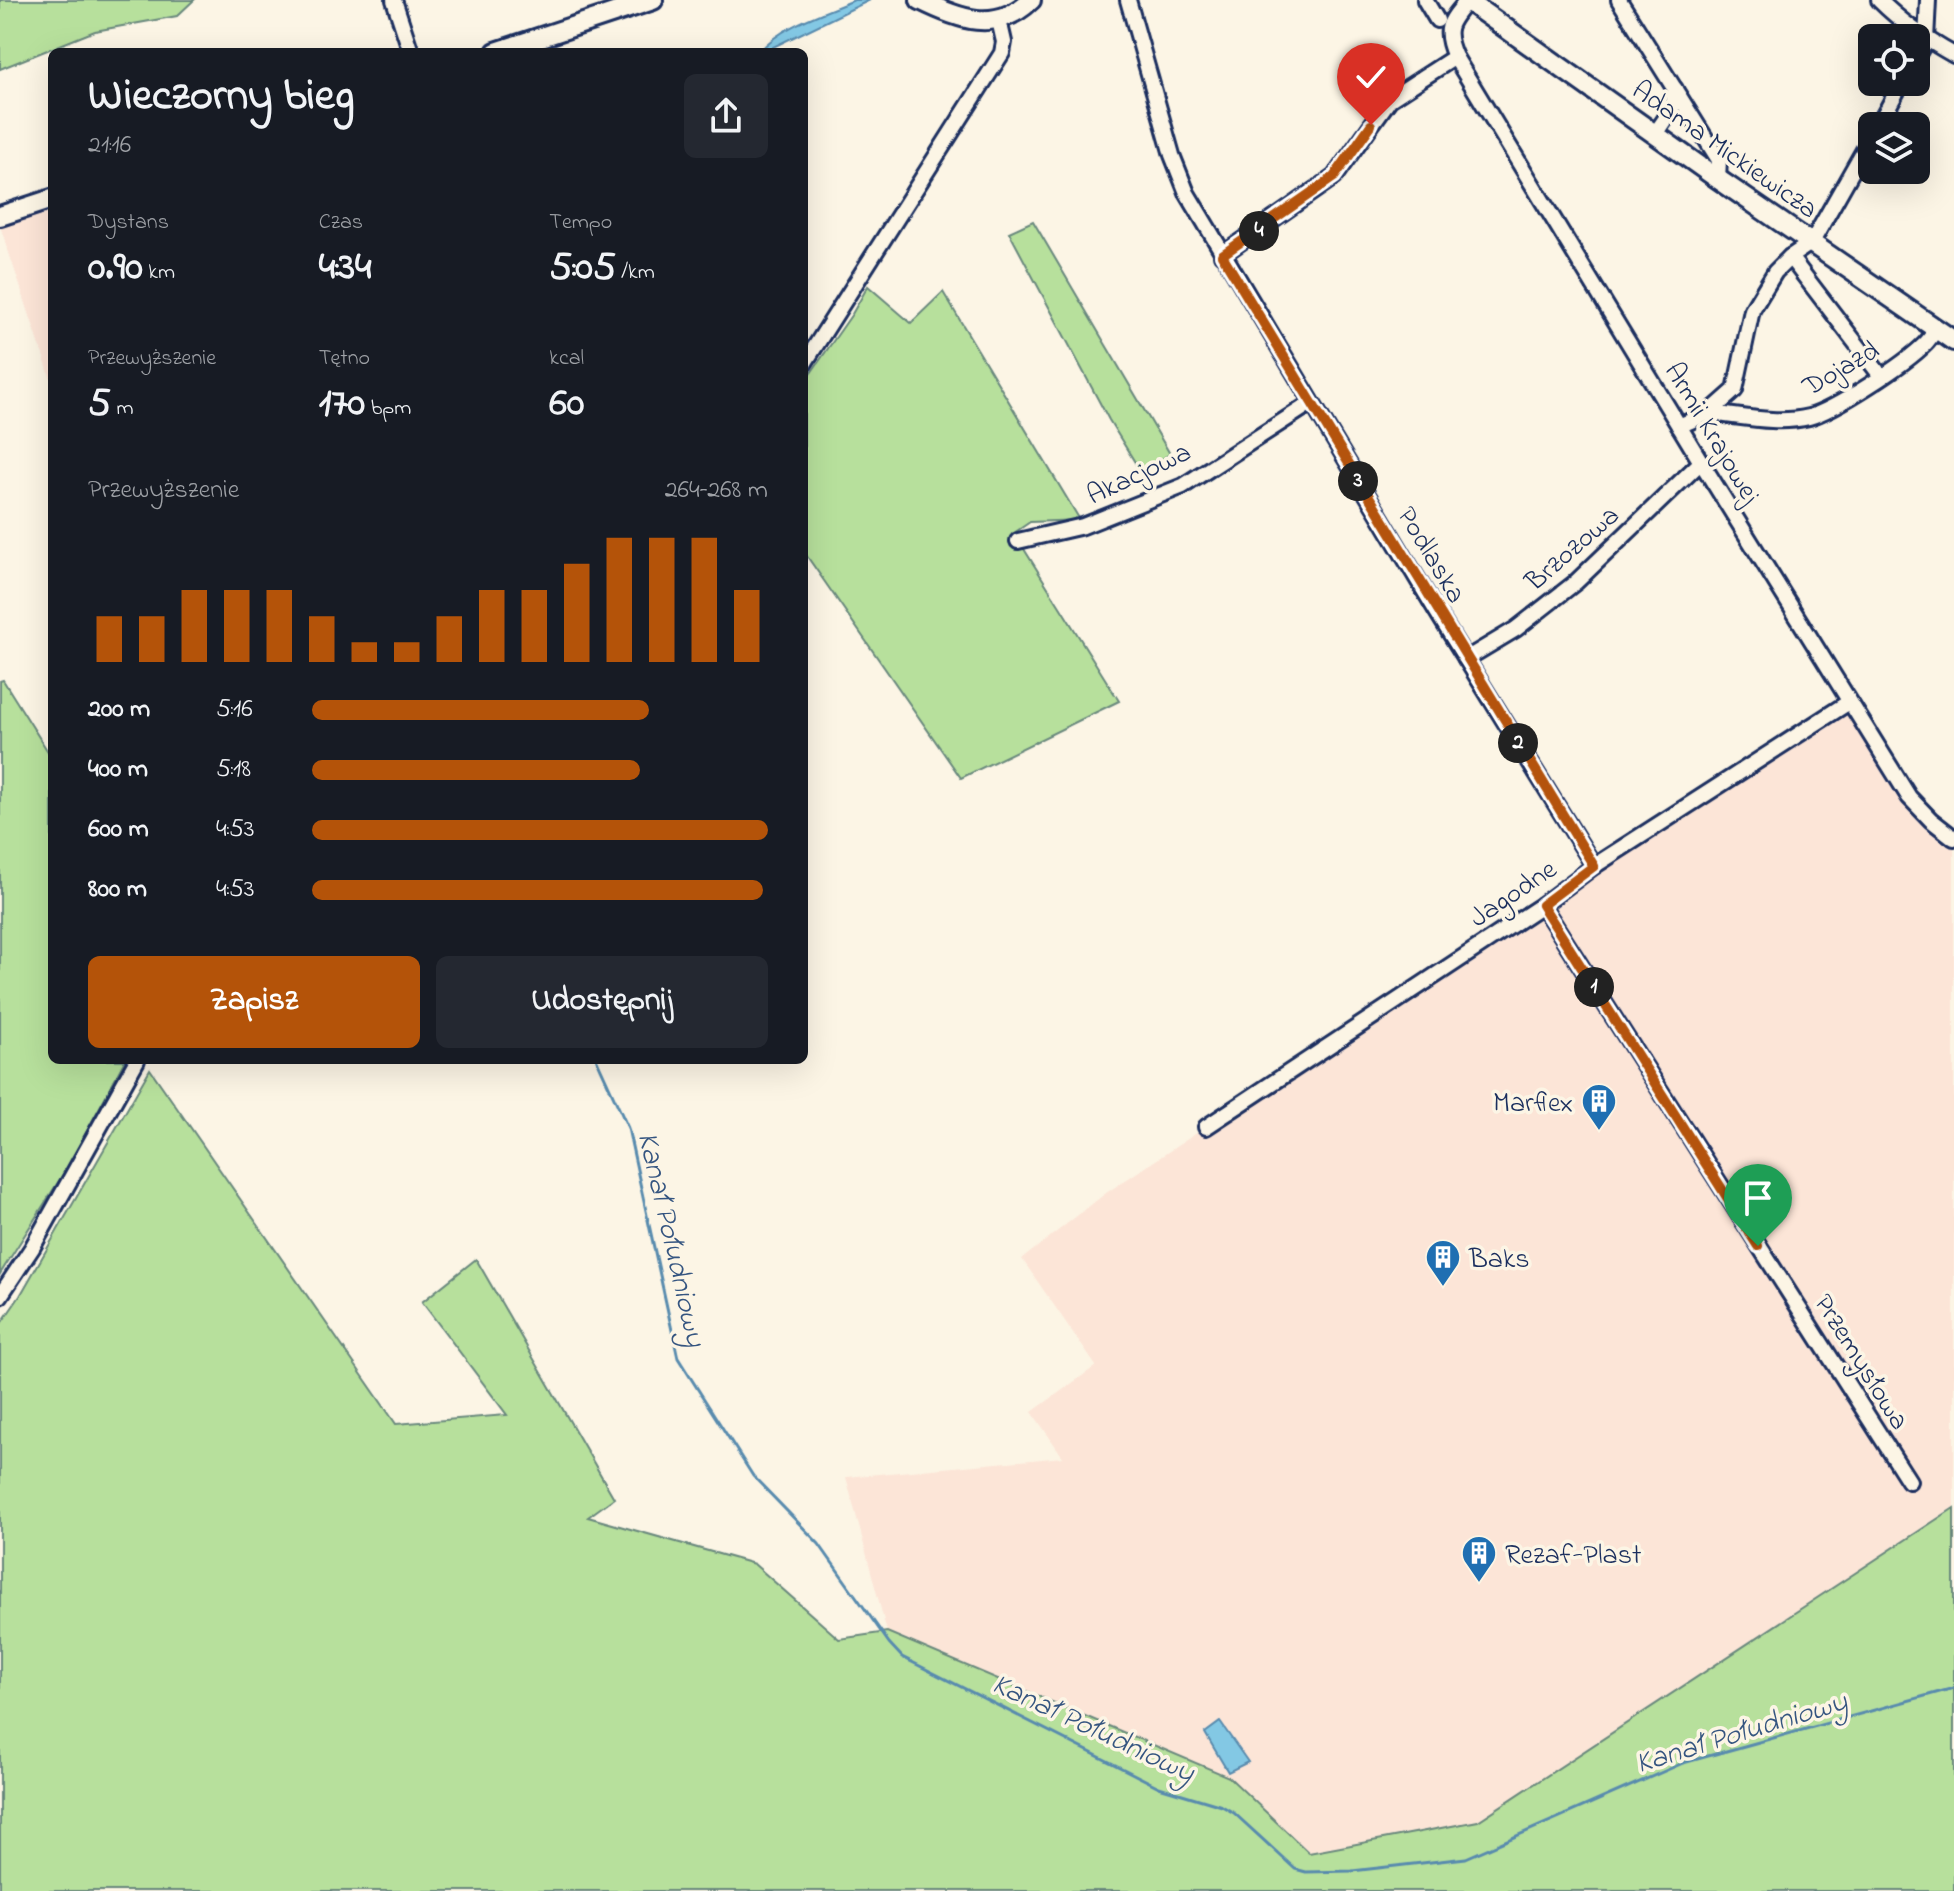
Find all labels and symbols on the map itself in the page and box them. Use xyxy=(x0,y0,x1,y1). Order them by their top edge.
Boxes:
pin xyxy=(1337,43,1405,125)
street label: Adama Mickiewicza xyxy=(1623,71,1825,230)
pin: 4 xyxy=(1239,211,1279,251)
street label: Dojazd xyxy=(1795,331,1888,409)
street label: Armii Krajowej xyxy=(1653,355,1770,514)
street label: Akacjowa xyxy=(1081,433,1198,517)
pin: 3 xyxy=(1338,461,1378,501)
street label: Brzozowa xyxy=(1516,497,1630,603)
street label: Podlaska xyxy=(1385,500,1475,612)
pin: 2 xyxy=(1498,723,1538,763)
street label: Jagodne xyxy=(1462,850,1566,939)
pin: 1 xyxy=(1574,967,1614,1007)
building icon: Marflex xyxy=(1580,1082,1618,1132)
place label: Marflex xyxy=(1493,1084,1573,1125)
water label: Kanał Południowy xyxy=(624,1128,716,1352)
pin xyxy=(1724,1164,1792,1246)
building icon: Baks xyxy=(1424,1238,1462,1288)
place label: Baks xyxy=(1468,1240,1529,1281)
street label: Przemysłowa xyxy=(1802,1287,1918,1439)
building icon: Rezaf-Plast xyxy=(1460,1534,1498,1584)
place label: Rezaf-Plast xyxy=(1505,1536,1641,1577)
water label: Kanał Południowy xyxy=(984,1663,1202,1796)
water label: Kanał Południowy xyxy=(1631,1681,1853,1787)

